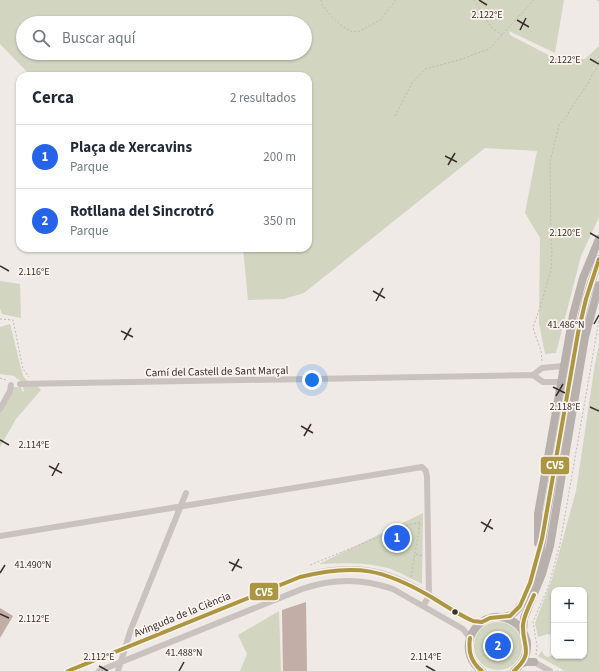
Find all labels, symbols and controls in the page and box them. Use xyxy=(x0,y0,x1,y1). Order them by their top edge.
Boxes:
text: 2.122°E xyxy=(472,8,502,22)
search box xyxy=(16,16,312,60)
icon: search xyxy=(30,27,52,49)
text: Buscar aquí xyxy=(62,28,135,49)
text: 2.122°E xyxy=(550,53,580,67)
text: Cerca xyxy=(32,86,74,110)
text: 2 resultados xyxy=(230,89,296,107)
text: Plaça de Xercavins xyxy=(70,137,192,158)
text: 1 xyxy=(42,148,48,166)
text: 200 m xyxy=(263,148,296,166)
text: Parque xyxy=(70,158,108,176)
text: Rotllana del Sincrotró xyxy=(70,201,214,222)
text: 2 xyxy=(42,212,48,230)
text: 350 m xyxy=(263,212,296,230)
text: Parque xyxy=(70,222,108,240)
text: 2.120°E xyxy=(550,226,580,240)
text: 2.116°E xyxy=(19,265,49,279)
text: 41.486°N xyxy=(547,318,585,332)
street label: Camí del Castell de Sant Marçal xyxy=(145,363,289,380)
your location xyxy=(302,370,322,390)
text: 2.118°E xyxy=(550,400,580,414)
text: 2.114°E xyxy=(19,438,49,452)
line badge: CV5 xyxy=(540,456,570,475)
text: CV5 xyxy=(546,458,564,473)
pin: 1 xyxy=(384,523,410,553)
text: 41.490°N xyxy=(14,558,52,572)
line badge: CV5 xyxy=(249,582,279,601)
text: CV5 xyxy=(255,585,273,600)
map controls xyxy=(551,587,587,659)
button: + xyxy=(551,587,587,623)
street label: Avinguda de la Ciència xyxy=(132,588,233,641)
unlabelled marker xyxy=(450,607,460,617)
text: 2.112°E xyxy=(19,612,49,626)
button: − xyxy=(551,623,587,659)
pin: 2 xyxy=(485,631,511,661)
text: 41.488°N xyxy=(165,646,203,660)
text: 2.112°E xyxy=(84,650,114,664)
text: 2.114°E xyxy=(411,650,441,664)

